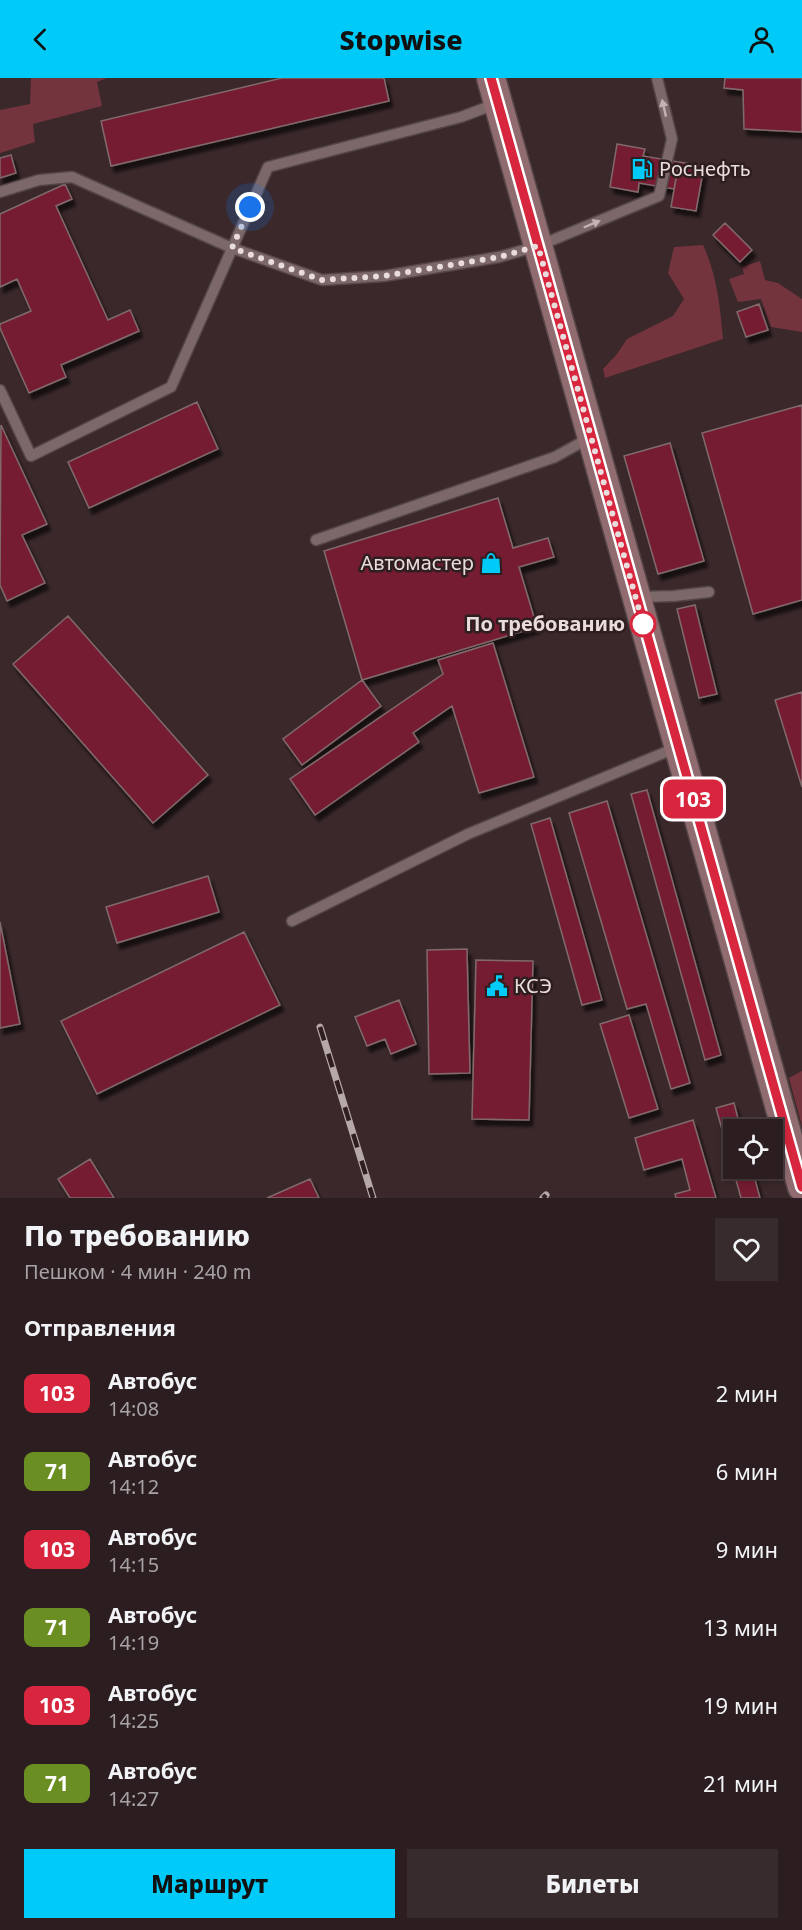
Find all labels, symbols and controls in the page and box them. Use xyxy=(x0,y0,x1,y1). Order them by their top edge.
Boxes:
text: Stopwise xyxy=(339,21,463,58)
icon: back xyxy=(24,23,57,56)
icon: person xyxy=(745,23,778,56)
one-way arrow xyxy=(659,99,669,118)
place label: Роснефть xyxy=(659,155,751,182)
fuel station icon: Роснефть xyxy=(630,157,654,181)
your location xyxy=(235,192,265,222)
one-way arrow xyxy=(583,219,601,228)
place label: Автомастер xyxy=(361,549,474,576)
shop icon: Автомастер xyxy=(479,551,503,575)
place label: По требованию xyxy=(465,610,625,637)
marker: По требованию xyxy=(630,611,656,637)
line badge: 103 xyxy=(658,780,728,818)
text: 103 xyxy=(675,785,711,813)
place label: КСЭ xyxy=(514,972,552,999)
public building icon: КСЭ xyxy=(485,974,509,998)
map controls xyxy=(723,1119,783,1179)
button: locate xyxy=(723,1119,783,1179)
text: По требованию xyxy=(24,1216,250,1254)
button: heart xyxy=(715,1218,778,1281)
text: Пешком · 4 мин · 240 m xyxy=(24,1258,251,1285)
text: Отправления xyxy=(24,1312,176,1342)
text: Автобус xyxy=(108,1365,197,1395)
text: 2 мин xyxy=(716,1378,778,1408)
text: 103 xyxy=(39,1379,75,1407)
text: 14:08 xyxy=(108,1395,159,1422)
text: Автобус xyxy=(108,1443,197,1473)
text: 6 мин xyxy=(716,1456,778,1486)
text: 71 xyxy=(45,1457,69,1485)
text: 14:12 xyxy=(108,1473,159,1500)
text: Автобус xyxy=(108,1521,197,1551)
text: 9 мин xyxy=(716,1534,778,1564)
text: 103 xyxy=(39,1535,75,1563)
text: 14:15 xyxy=(108,1551,159,1578)
text: Автобус xyxy=(108,1599,197,1629)
text: 13 мин xyxy=(703,1612,778,1642)
text: 71 xyxy=(45,1613,69,1641)
text: 14:19 xyxy=(108,1629,159,1656)
text: Автобус xyxy=(108,1677,197,1707)
text: 19 мин xyxy=(703,1690,778,1720)
text: 103 xyxy=(39,1691,75,1719)
text: 14:25 xyxy=(108,1707,159,1734)
text: Автобус xyxy=(108,1755,197,1785)
text: 21 мин xyxy=(703,1768,778,1798)
text: 71 xyxy=(45,1769,69,1797)
text: 14:27 xyxy=(108,1785,159,1812)
button: Маршрут xyxy=(24,1849,395,1918)
button: Билеты xyxy=(407,1849,778,1918)

